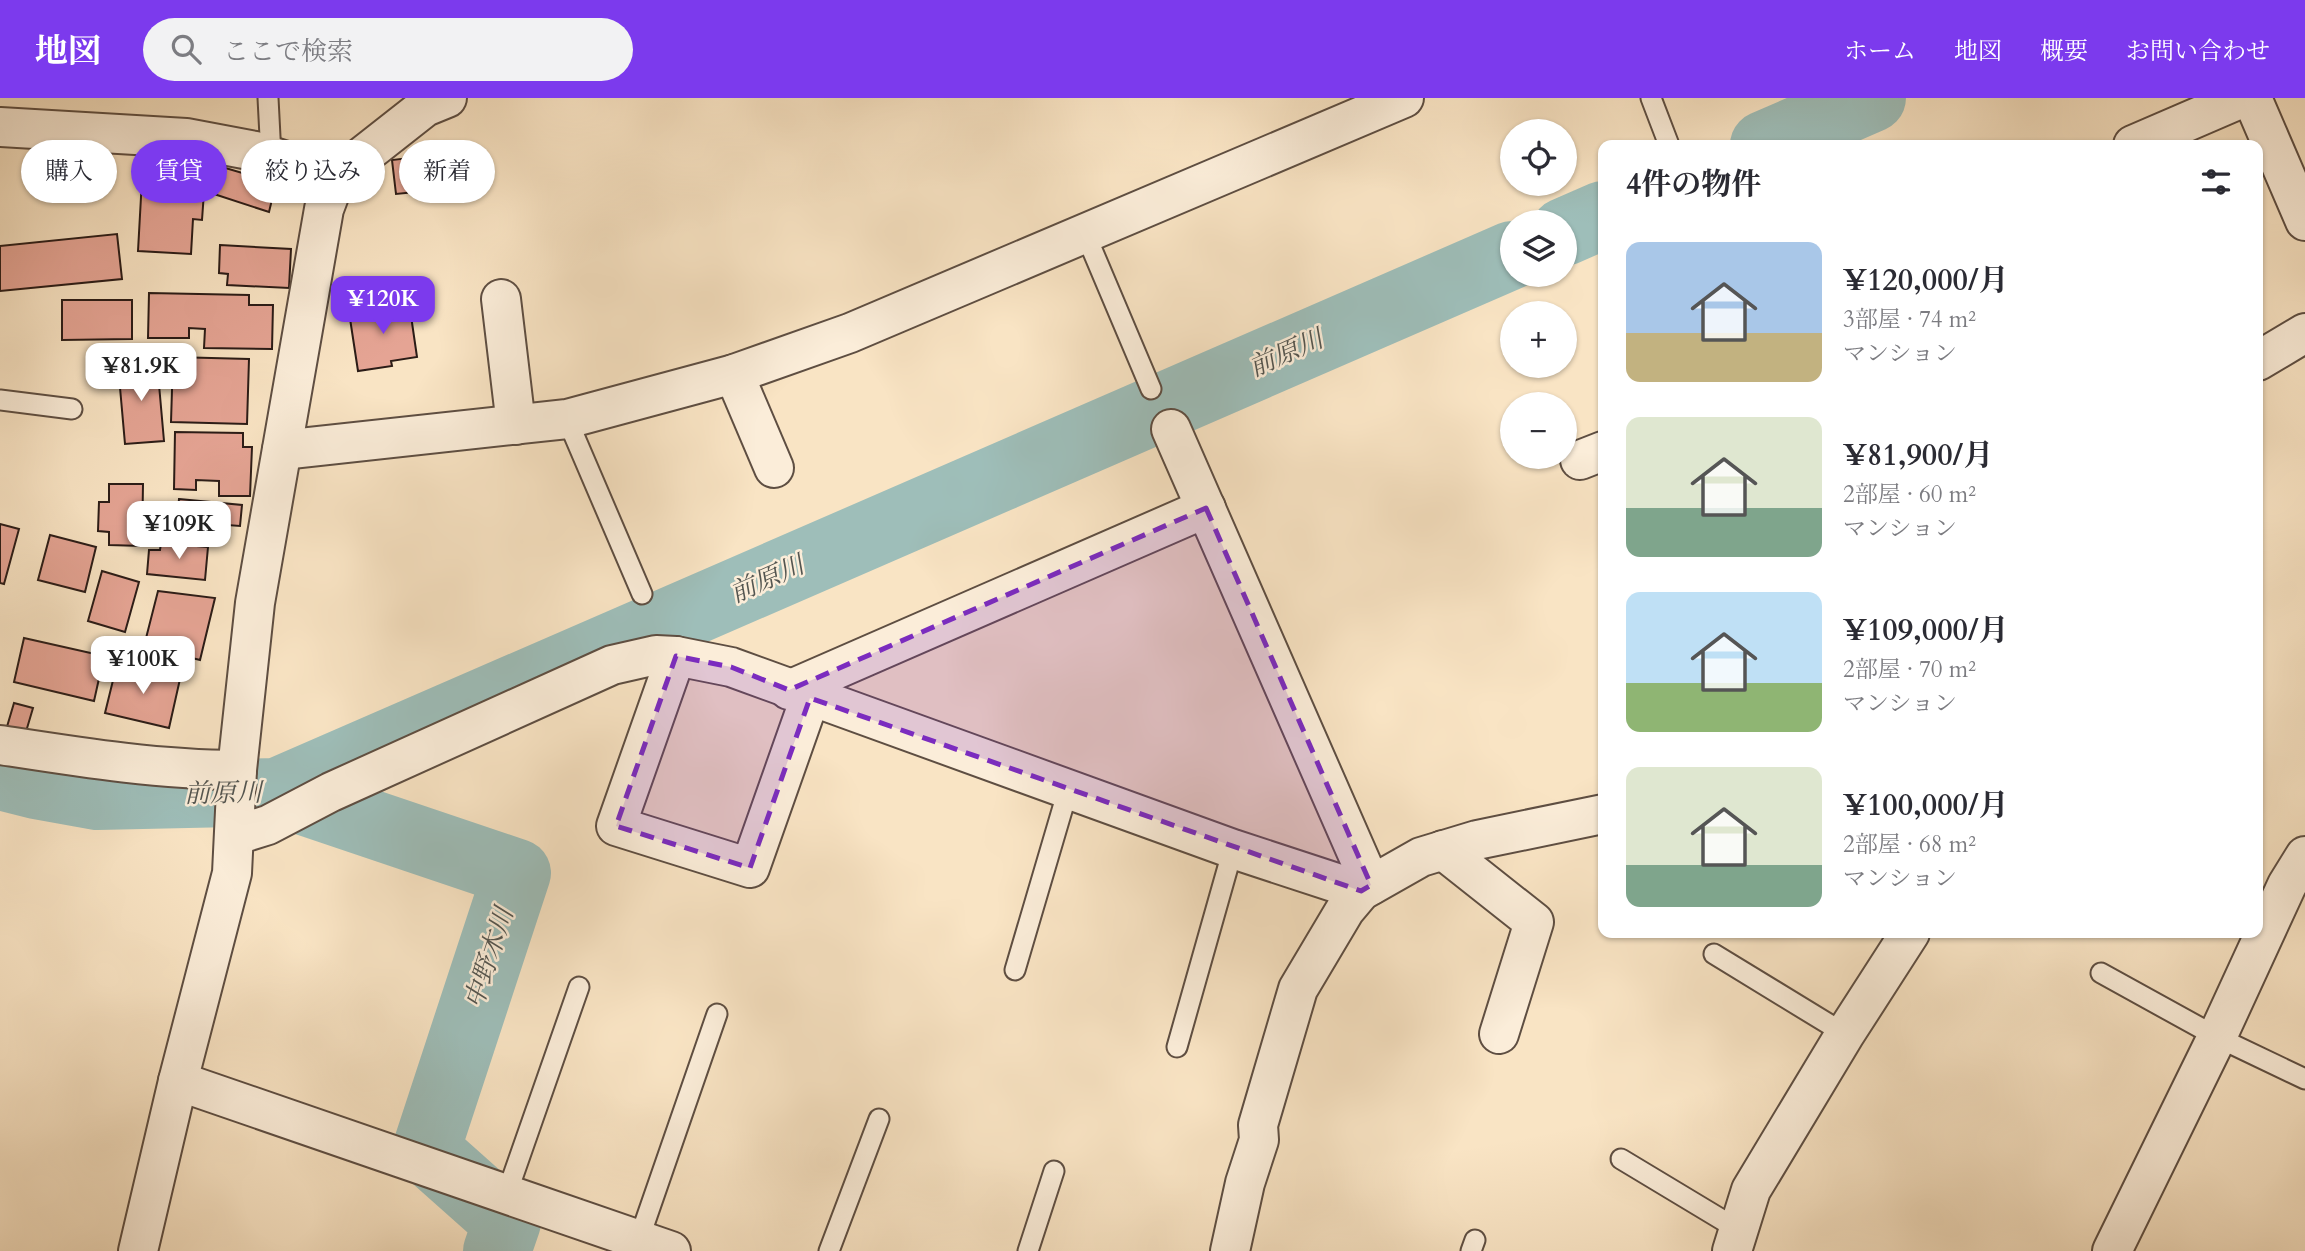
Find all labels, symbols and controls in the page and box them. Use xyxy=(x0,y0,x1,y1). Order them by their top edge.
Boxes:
search box xyxy=(143,18,633,81)
text: 地図 xyxy=(35,29,101,74)
icon: search xyxy=(167,30,205,68)
text: ここで検索 xyxy=(223,34,353,69)
text: ホーム xyxy=(1844,35,1916,68)
text: 地図 xyxy=(1954,35,2002,68)
text: 概要 xyxy=(2040,35,2088,68)
text: お問い合わせ xyxy=(2126,35,2270,68)
map controls xyxy=(1500,119,1577,469)
button: locate xyxy=(1500,119,1577,196)
chip: 購入 xyxy=(21,140,117,203)
chip: 賃貸 xyxy=(131,140,227,203)
chip: 絞り込み xyxy=(241,140,385,203)
chip: 新着 xyxy=(399,140,495,203)
icon: filters xyxy=(2197,163,2235,201)
text: 4件の物件 xyxy=(1626,164,1761,205)
button: layers xyxy=(1500,210,1577,287)
text: ¥120,000/月 xyxy=(1843,260,2009,301)
icon: home xyxy=(1682,270,1766,354)
pin: ¥120K xyxy=(334,276,432,336)
text: ¥120K xyxy=(347,283,419,314)
button: + xyxy=(1500,301,1577,378)
text: 3部屋 · 74 m² xyxy=(1843,304,1976,335)
water label: 前原川 xyxy=(1243,320,1331,385)
text: マンション xyxy=(1843,338,1957,369)
pin: ¥81.9K xyxy=(84,344,198,403)
text: ¥81.9K xyxy=(102,350,181,381)
button: − xyxy=(1500,392,1577,469)
text: ¥81,900/月 xyxy=(1843,435,1993,476)
icon: home xyxy=(1682,445,1766,529)
text: 2部屋 · 60 m² xyxy=(1843,479,1976,510)
pin: ¥109K xyxy=(130,502,228,561)
text: ¥109K xyxy=(143,508,215,539)
text: マンション xyxy=(1843,513,1957,544)
water label: 前原川 xyxy=(724,546,812,611)
text: ¥109,000/月 xyxy=(1843,610,2009,651)
icon: home xyxy=(1682,620,1766,704)
pin: ¥100K xyxy=(94,636,192,696)
text: ¥100K xyxy=(107,643,179,674)
text: 2部屋 · 70 m² xyxy=(1843,654,1976,685)
text: マンション xyxy=(1843,688,1957,719)
water label: 前原川 xyxy=(184,775,265,811)
text: ¥100,000/月 xyxy=(1843,785,2009,826)
icon: home xyxy=(1682,795,1766,879)
text: 2部屋 · 68 m² xyxy=(1843,829,1976,860)
text: マンション xyxy=(1843,863,1957,894)
water label: 中野木川 xyxy=(456,900,523,1013)

